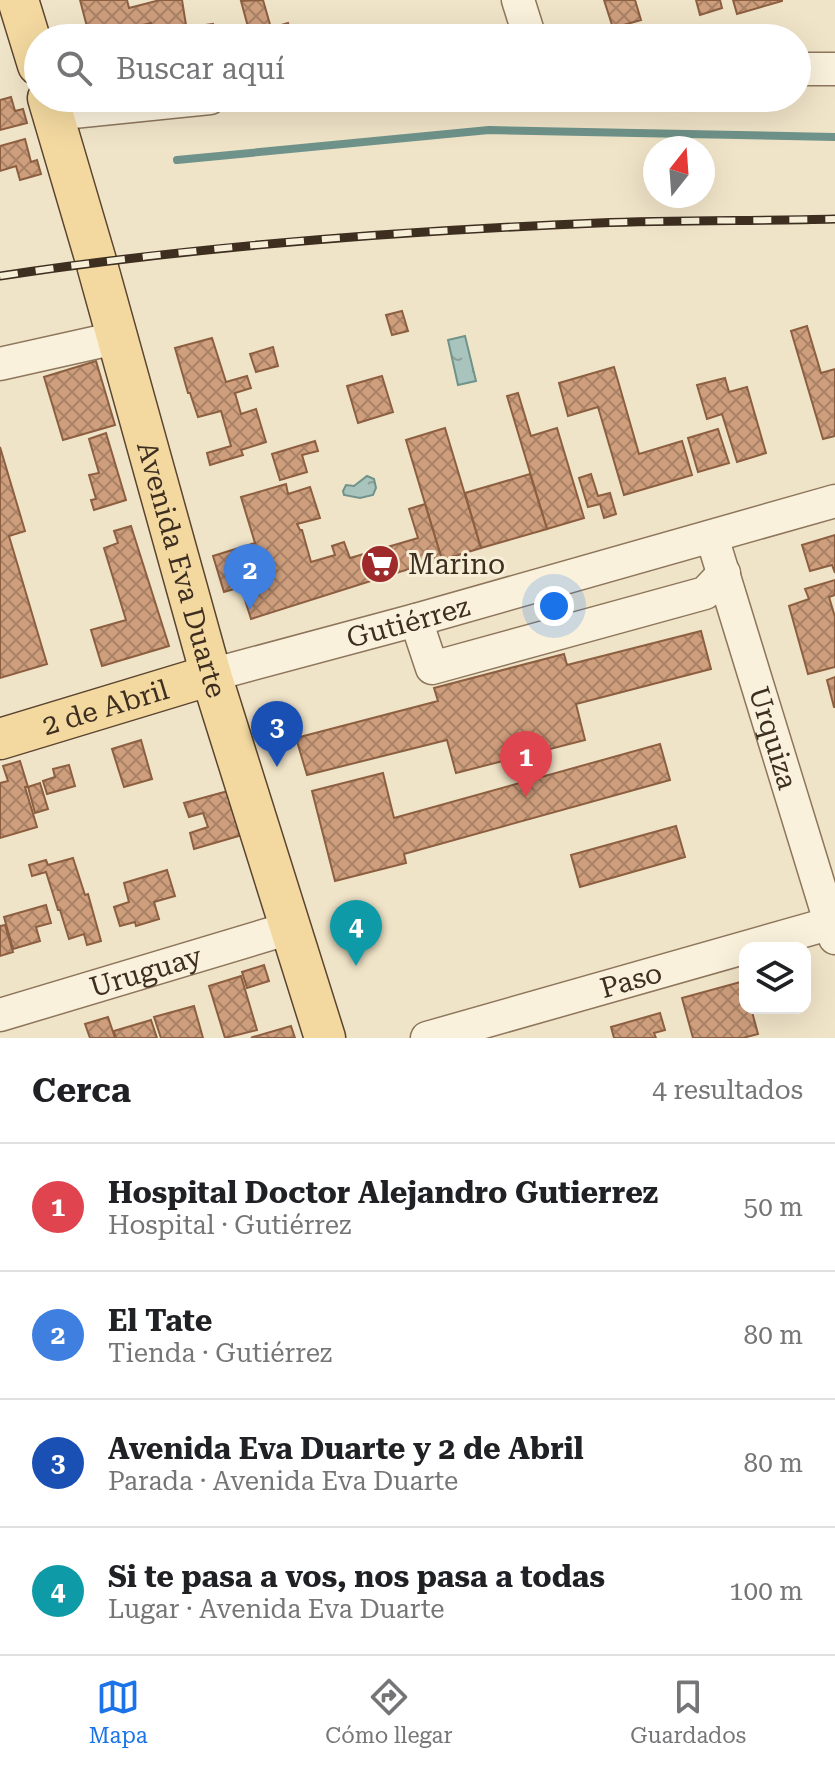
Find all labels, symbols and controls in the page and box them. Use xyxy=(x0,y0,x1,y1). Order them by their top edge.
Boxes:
search box xyxy=(24,24,811,112)
icon: search xyxy=(52,46,96,90)
text: Buscar aquí xyxy=(116,51,285,86)
north arrow xyxy=(643,136,715,208)
street label: Avenida Eva Duarte xyxy=(130,438,234,702)
supermarket icon: Marino xyxy=(359,543,401,585)
pin: 2 xyxy=(224,544,276,610)
place label: Marino xyxy=(408,548,505,581)
your location xyxy=(534,586,574,626)
street label: Gutiérrez xyxy=(343,589,473,654)
street label: 2 de Abril xyxy=(38,672,173,742)
street label: Urquiza xyxy=(742,682,805,793)
pin: 3 xyxy=(251,701,303,767)
pin: 1 xyxy=(500,731,552,797)
pin: 4 xyxy=(330,900,382,966)
street label: Uruguay xyxy=(86,939,206,1004)
map controls xyxy=(739,942,811,1014)
button: layers xyxy=(739,942,811,1014)
street label: Paso xyxy=(596,956,666,1004)
text: Cerca xyxy=(32,1070,131,1110)
text: 4 resultados xyxy=(652,1075,803,1105)
text: Hospital Doctor Alejandro Gutierrez xyxy=(108,1175,658,1210)
text: 1 xyxy=(51,1192,65,1222)
text: 50 m xyxy=(744,1192,803,1222)
text: Hospital · Gutiérrez xyxy=(108,1210,351,1240)
text: El Tate xyxy=(108,1303,212,1338)
text: 2 xyxy=(51,1320,65,1350)
text: 80 m xyxy=(744,1320,803,1350)
text: Tienda · Gutiérrez xyxy=(108,1338,332,1368)
text: Avenida Eva Duarte y 2 de Abril xyxy=(108,1431,584,1466)
text: 3 xyxy=(51,1448,65,1478)
text: 80 m xyxy=(744,1448,803,1478)
text: Parada · Avenida Eva Duarte xyxy=(108,1466,458,1496)
text: Si te pasa a vos, nos pasa a todas xyxy=(108,1559,605,1594)
text: 4 xyxy=(51,1576,65,1606)
text: 100 m xyxy=(729,1576,803,1606)
text: Lugar · Avenida Eva Duarte xyxy=(108,1594,445,1624)
tab: Mapa xyxy=(89,1675,148,1748)
tab: Cómo llegar xyxy=(325,1675,452,1748)
tab: Guardados xyxy=(630,1675,746,1748)

